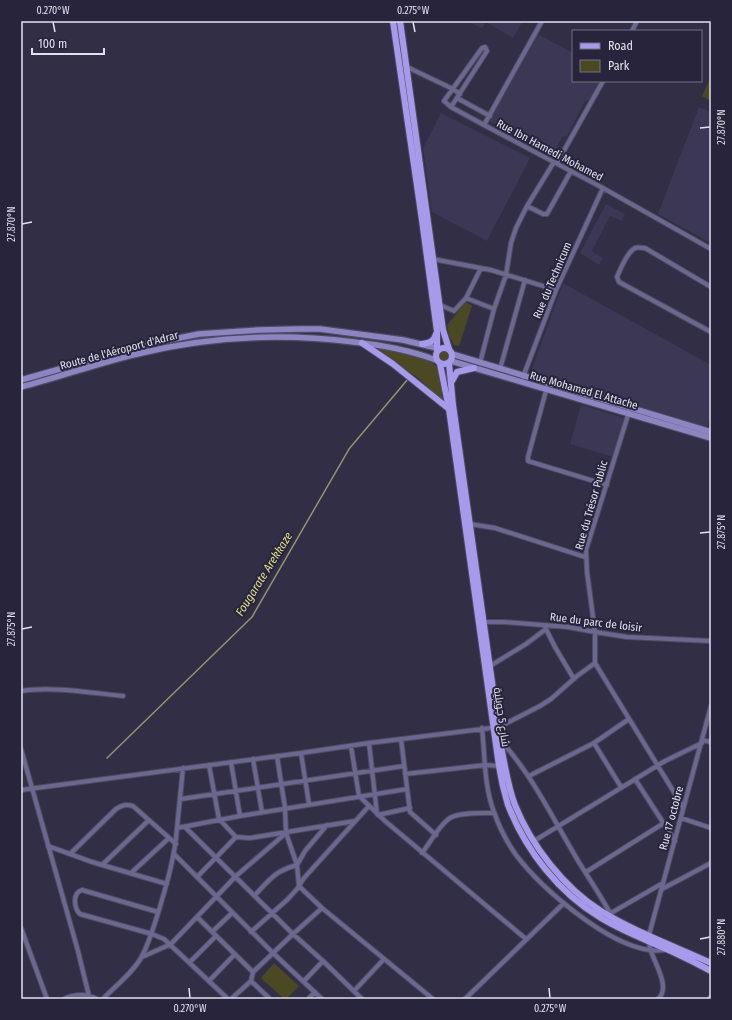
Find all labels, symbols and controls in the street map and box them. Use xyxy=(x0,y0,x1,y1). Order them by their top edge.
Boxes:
text: 0.270°W xyxy=(37,5,70,17)
text: 0.275°W xyxy=(397,5,430,17)
scale bar xyxy=(32,30,104,56)
legend xyxy=(572,30,702,82)
text: 100 m xyxy=(38,37,67,51)
text: Road xyxy=(608,39,633,53)
text: Park xyxy=(608,59,630,73)
text: 27.870°N xyxy=(716,109,728,145)
street label: Rue Ibn Hamedi Mohamed xyxy=(494,117,605,184)
text: 27.870°N xyxy=(6,206,18,242)
street label: Rue du Technicum xyxy=(530,240,574,320)
street label: Route de l'Aéroport d'Adrar xyxy=(59,328,180,373)
street label: Rue Mohamed El Attache xyxy=(528,369,639,412)
street label: Rue du Trésor Public xyxy=(573,459,611,551)
text: 27.875°N xyxy=(716,515,728,549)
water label: Fougarate Arekkaze xyxy=(233,529,296,618)
street label: Rue du parc de loisir xyxy=(549,610,643,635)
text: 27.875°N xyxy=(6,612,18,646)
street label: شارع 5 جويلية xyxy=(490,686,512,748)
street label: Rue 17 octobre xyxy=(657,785,686,852)
text: 27.880°N xyxy=(716,919,728,955)
text: 0.270°W xyxy=(174,1003,207,1015)
text: 0.275°W xyxy=(534,1003,567,1015)

